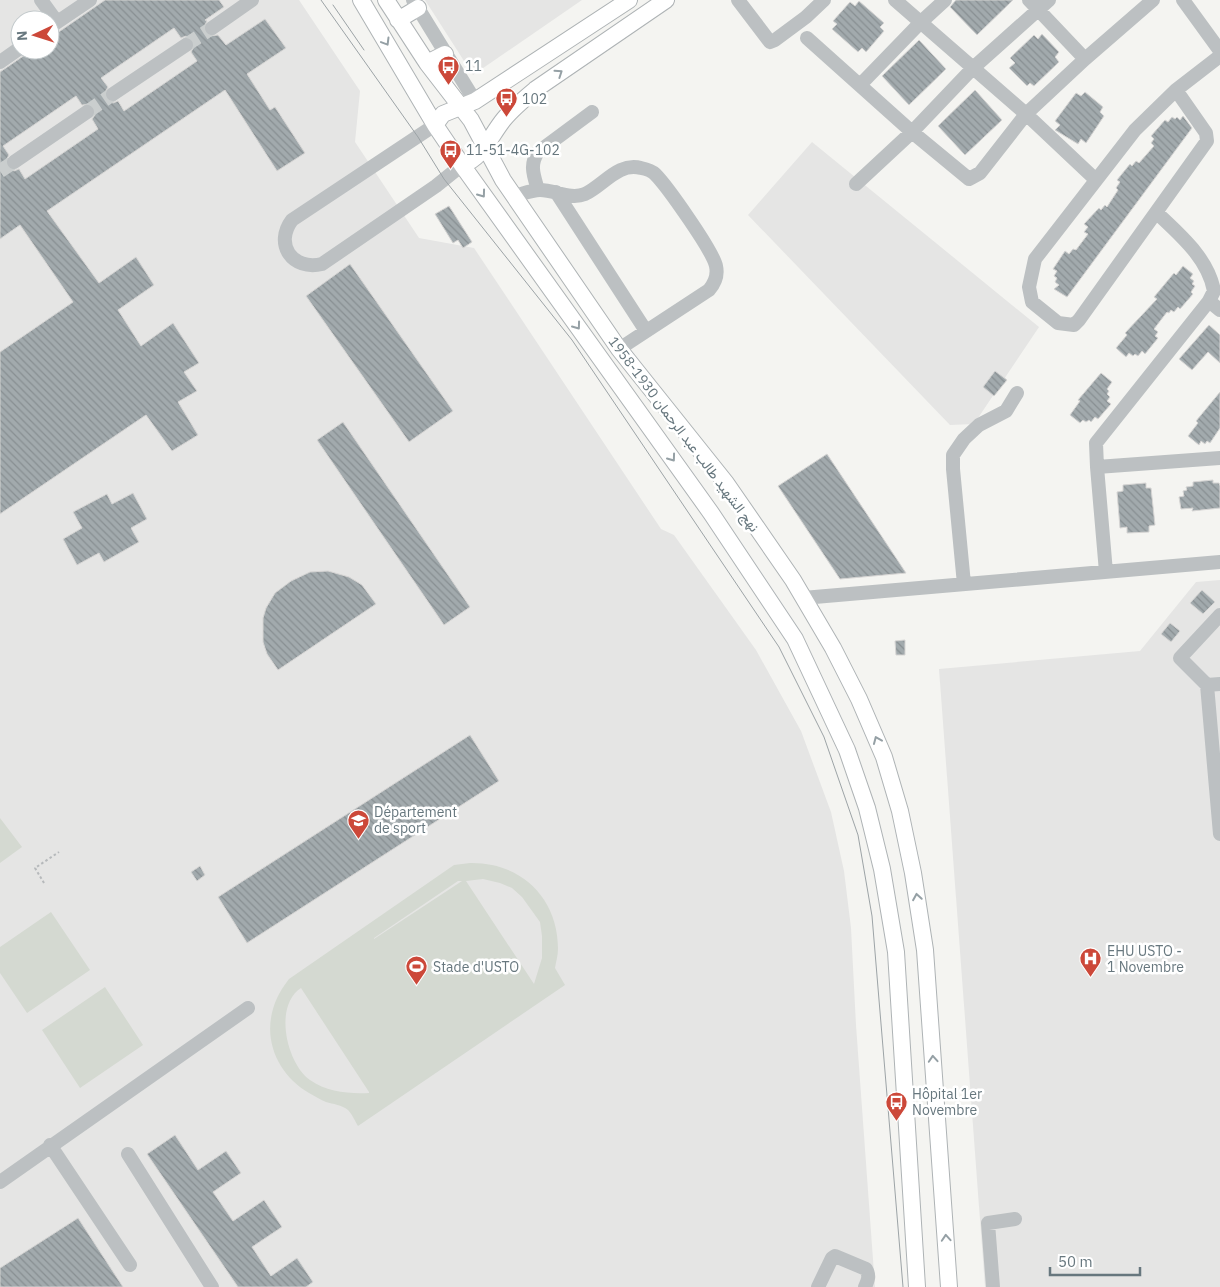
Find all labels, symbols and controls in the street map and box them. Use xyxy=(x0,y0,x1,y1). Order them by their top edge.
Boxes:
north arrow xyxy=(10,10,60,60)
text: N xyxy=(13,30,31,42)
one-way arrow xyxy=(379,36,389,45)
bus stop icon: 11 xyxy=(437,54,461,85)
place label: 11 xyxy=(465,57,482,75)
one-way arrow xyxy=(553,70,563,79)
bus stop icon: 102 xyxy=(494,87,518,118)
place label: 102 xyxy=(522,90,547,108)
bus stop icon: 11-51-4G-102 xyxy=(438,138,462,169)
place label: 11-51-4G-102 xyxy=(466,141,560,159)
one-way arrow xyxy=(476,188,485,198)
one-way arrow xyxy=(571,320,580,330)
street label: نهج الشهيد طالب عبد الرحمان 1930-1958 xyxy=(603,333,763,536)
one-way arrow xyxy=(666,452,675,462)
one-way arrow xyxy=(872,736,883,745)
place label: Département de sport xyxy=(374,803,457,837)
school or university icon: Département de sport xyxy=(346,808,370,839)
one-way arrow xyxy=(912,893,922,902)
place label: EHU USTO - 1 Novembre xyxy=(1107,942,1184,976)
hospital icon: EHU USTO - 1 Novembre xyxy=(1079,947,1103,978)
sports icon: Stade d'USTO xyxy=(405,955,429,986)
place label: Stade d'USTO xyxy=(433,958,519,976)
one-way arrow xyxy=(927,1055,938,1063)
place label: Hôpital 1er Novembre xyxy=(912,1085,982,1119)
bus stop icon: Hôpital 1er Novembre xyxy=(884,1090,908,1121)
one-way arrow xyxy=(940,1234,951,1242)
scale bar xyxy=(1050,1244,1140,1276)
text: 50 m xyxy=(1058,1252,1093,1271)

